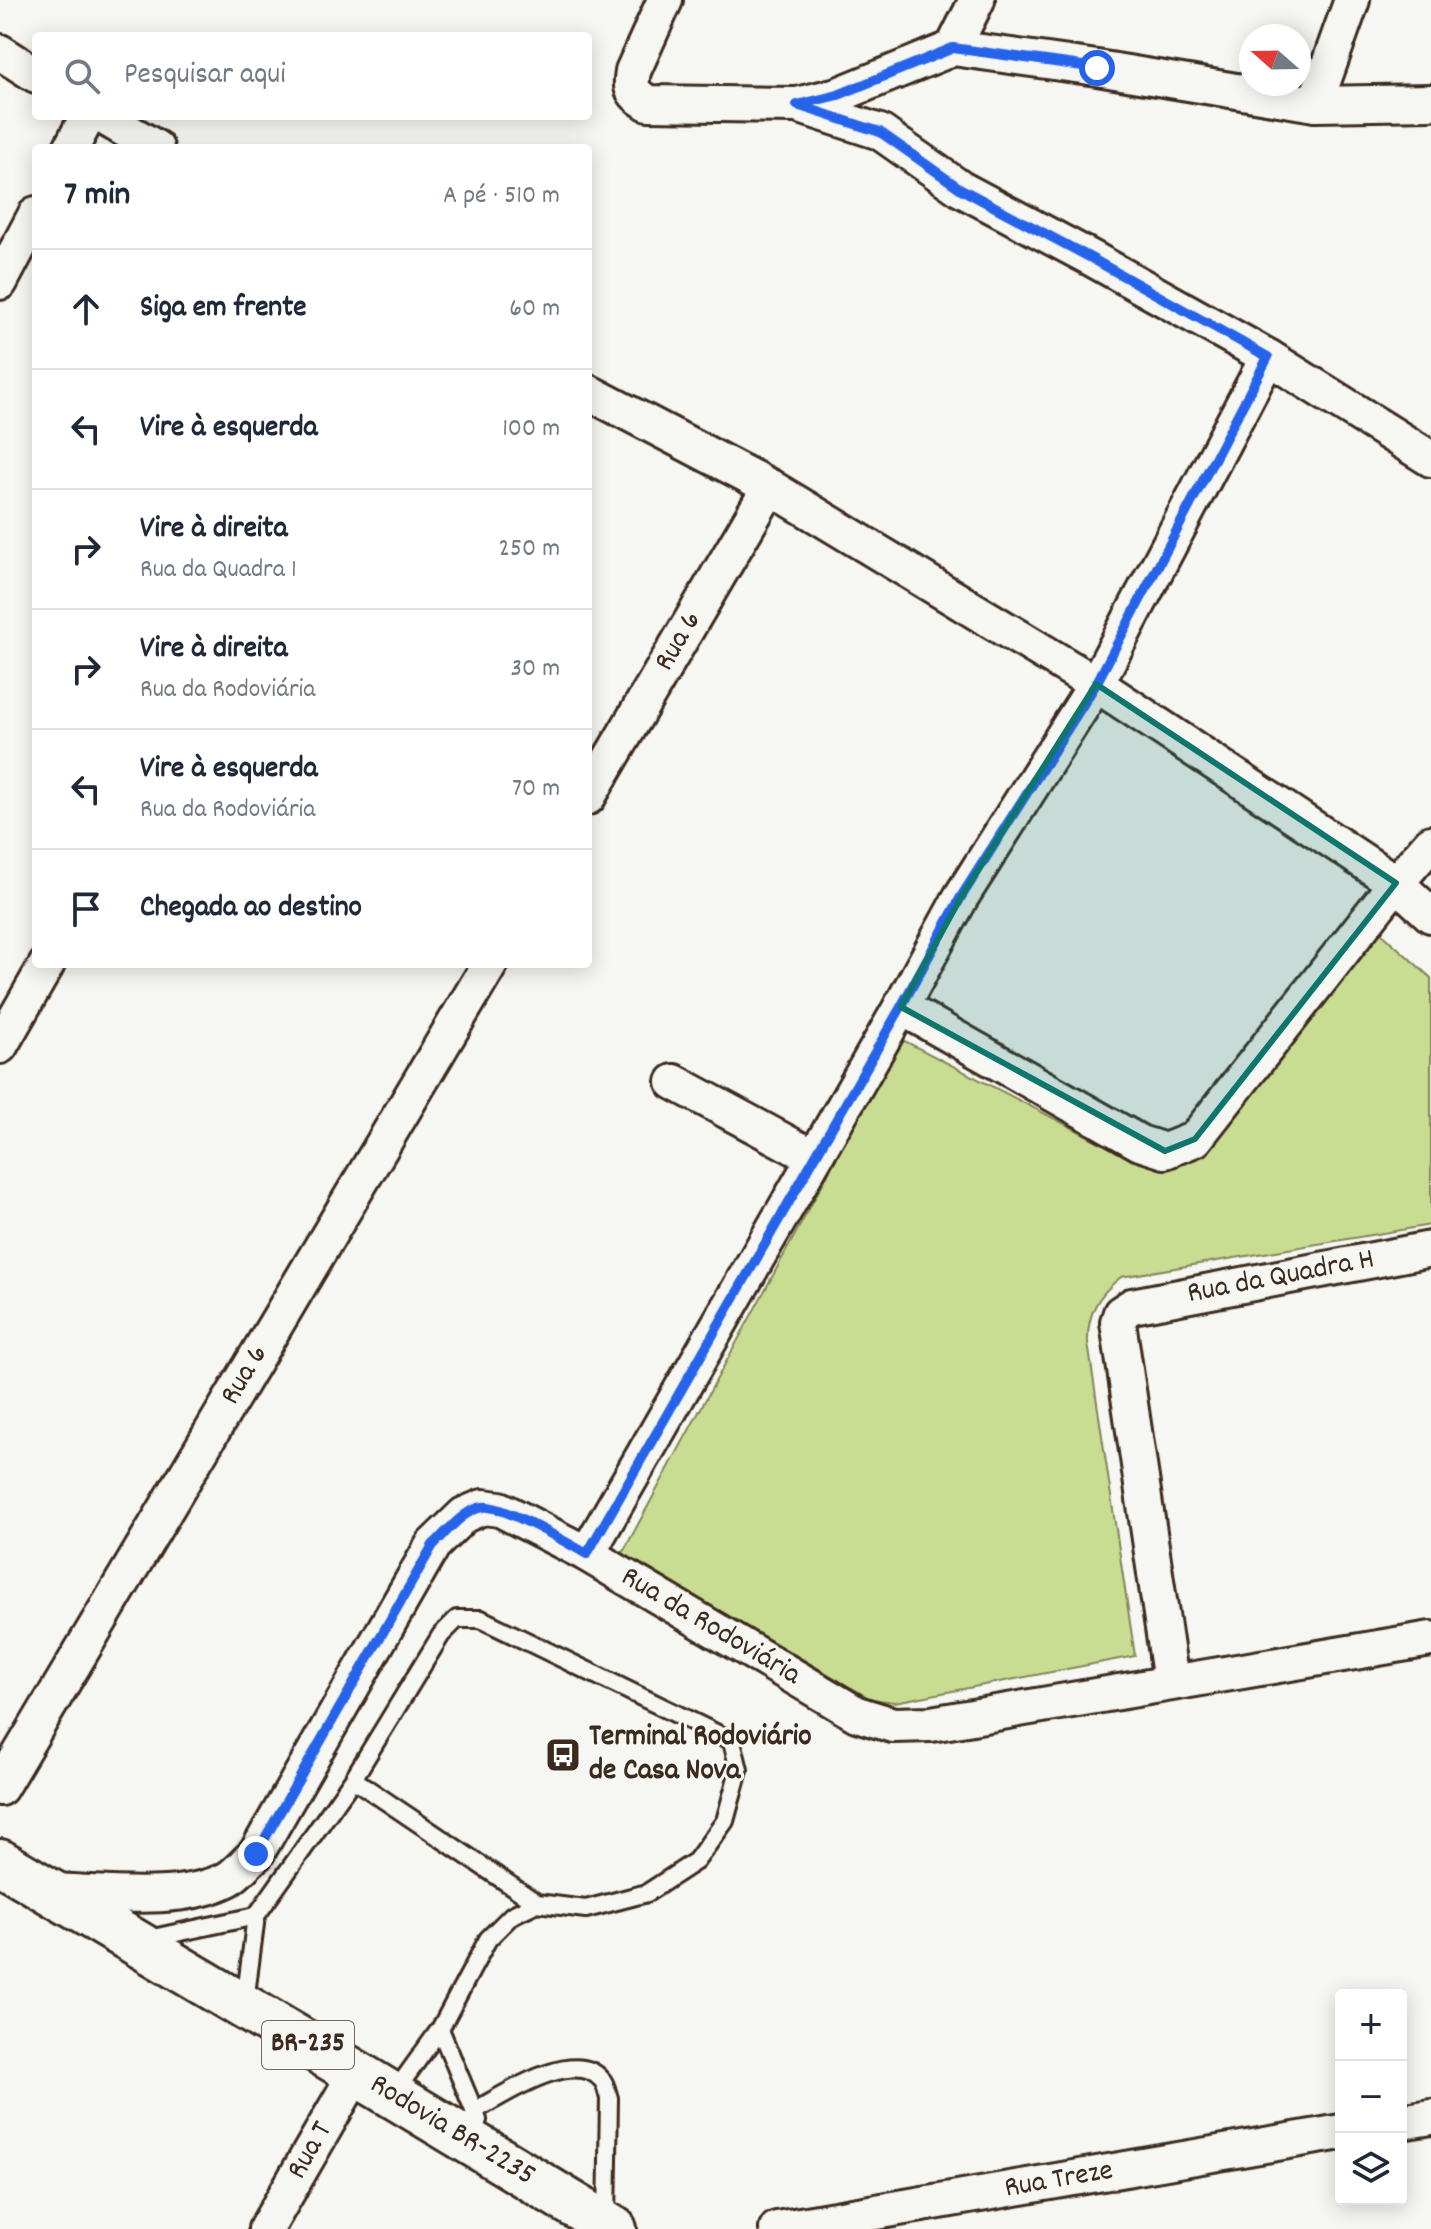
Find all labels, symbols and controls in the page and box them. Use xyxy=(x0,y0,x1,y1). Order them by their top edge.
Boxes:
north arrow xyxy=(1239,24,1311,96)
search box xyxy=(32,32,592,120)
route start xyxy=(1079,50,1115,86)
icon: search xyxy=(60,54,104,98)
text: Pesquisar aqui xyxy=(124,55,286,98)
text: 7 min xyxy=(64,172,130,221)
text: A pé · 510 m xyxy=(443,178,560,215)
icon: ahead xyxy=(64,287,108,331)
text: Siga em frente xyxy=(140,288,307,331)
text: 60 m xyxy=(509,291,560,328)
icon: left xyxy=(64,407,108,451)
text: Vire à esquerda xyxy=(140,408,318,451)
text: 100 m xyxy=(502,411,560,448)
text: Vire à direita xyxy=(140,509,287,552)
icon: right xyxy=(64,527,108,571)
text: 250 m xyxy=(499,531,560,568)
text: Rua da Quadra 1 xyxy=(140,552,297,589)
street label: Rua 6 xyxy=(645,604,714,680)
text: Vire à direita xyxy=(140,629,287,672)
icon: right xyxy=(64,647,108,691)
text: 30 m xyxy=(510,651,560,688)
text: Rua da Rodoviária xyxy=(140,672,316,709)
text: Vire à esquerda xyxy=(140,749,318,792)
icon: left xyxy=(64,767,108,811)
text: 70 m xyxy=(512,771,560,808)
text: Rua da Rodoviária xyxy=(140,792,316,829)
icon: arrive xyxy=(64,887,108,931)
text: Chegada ao destino xyxy=(140,888,362,931)
street label: Rua da Quadra H xyxy=(1184,1239,1378,1316)
street label: Rua 6 xyxy=(211,1337,280,1414)
street label: Rua da Rodoviária xyxy=(612,1557,809,1698)
place label: Terminal Rodoviário de Casa Nova xyxy=(589,1717,812,1794)
bus stop icon: Terminal Rodoviário de Casa Nova xyxy=(544,1736,582,1774)
route end xyxy=(238,1836,274,1872)
map controls xyxy=(1335,1989,1407,2205)
button: + xyxy=(1335,1989,1407,2061)
road number: BR-235 xyxy=(262,2021,354,2069)
button: − xyxy=(1335,2061,1407,2133)
street label: Rodovia BR-2235 xyxy=(361,2064,543,2198)
street label: Rua T xyxy=(277,2114,345,2188)
button: layers xyxy=(1335,2133,1407,2205)
street label: Rua Treze xyxy=(1001,2150,1116,2211)

